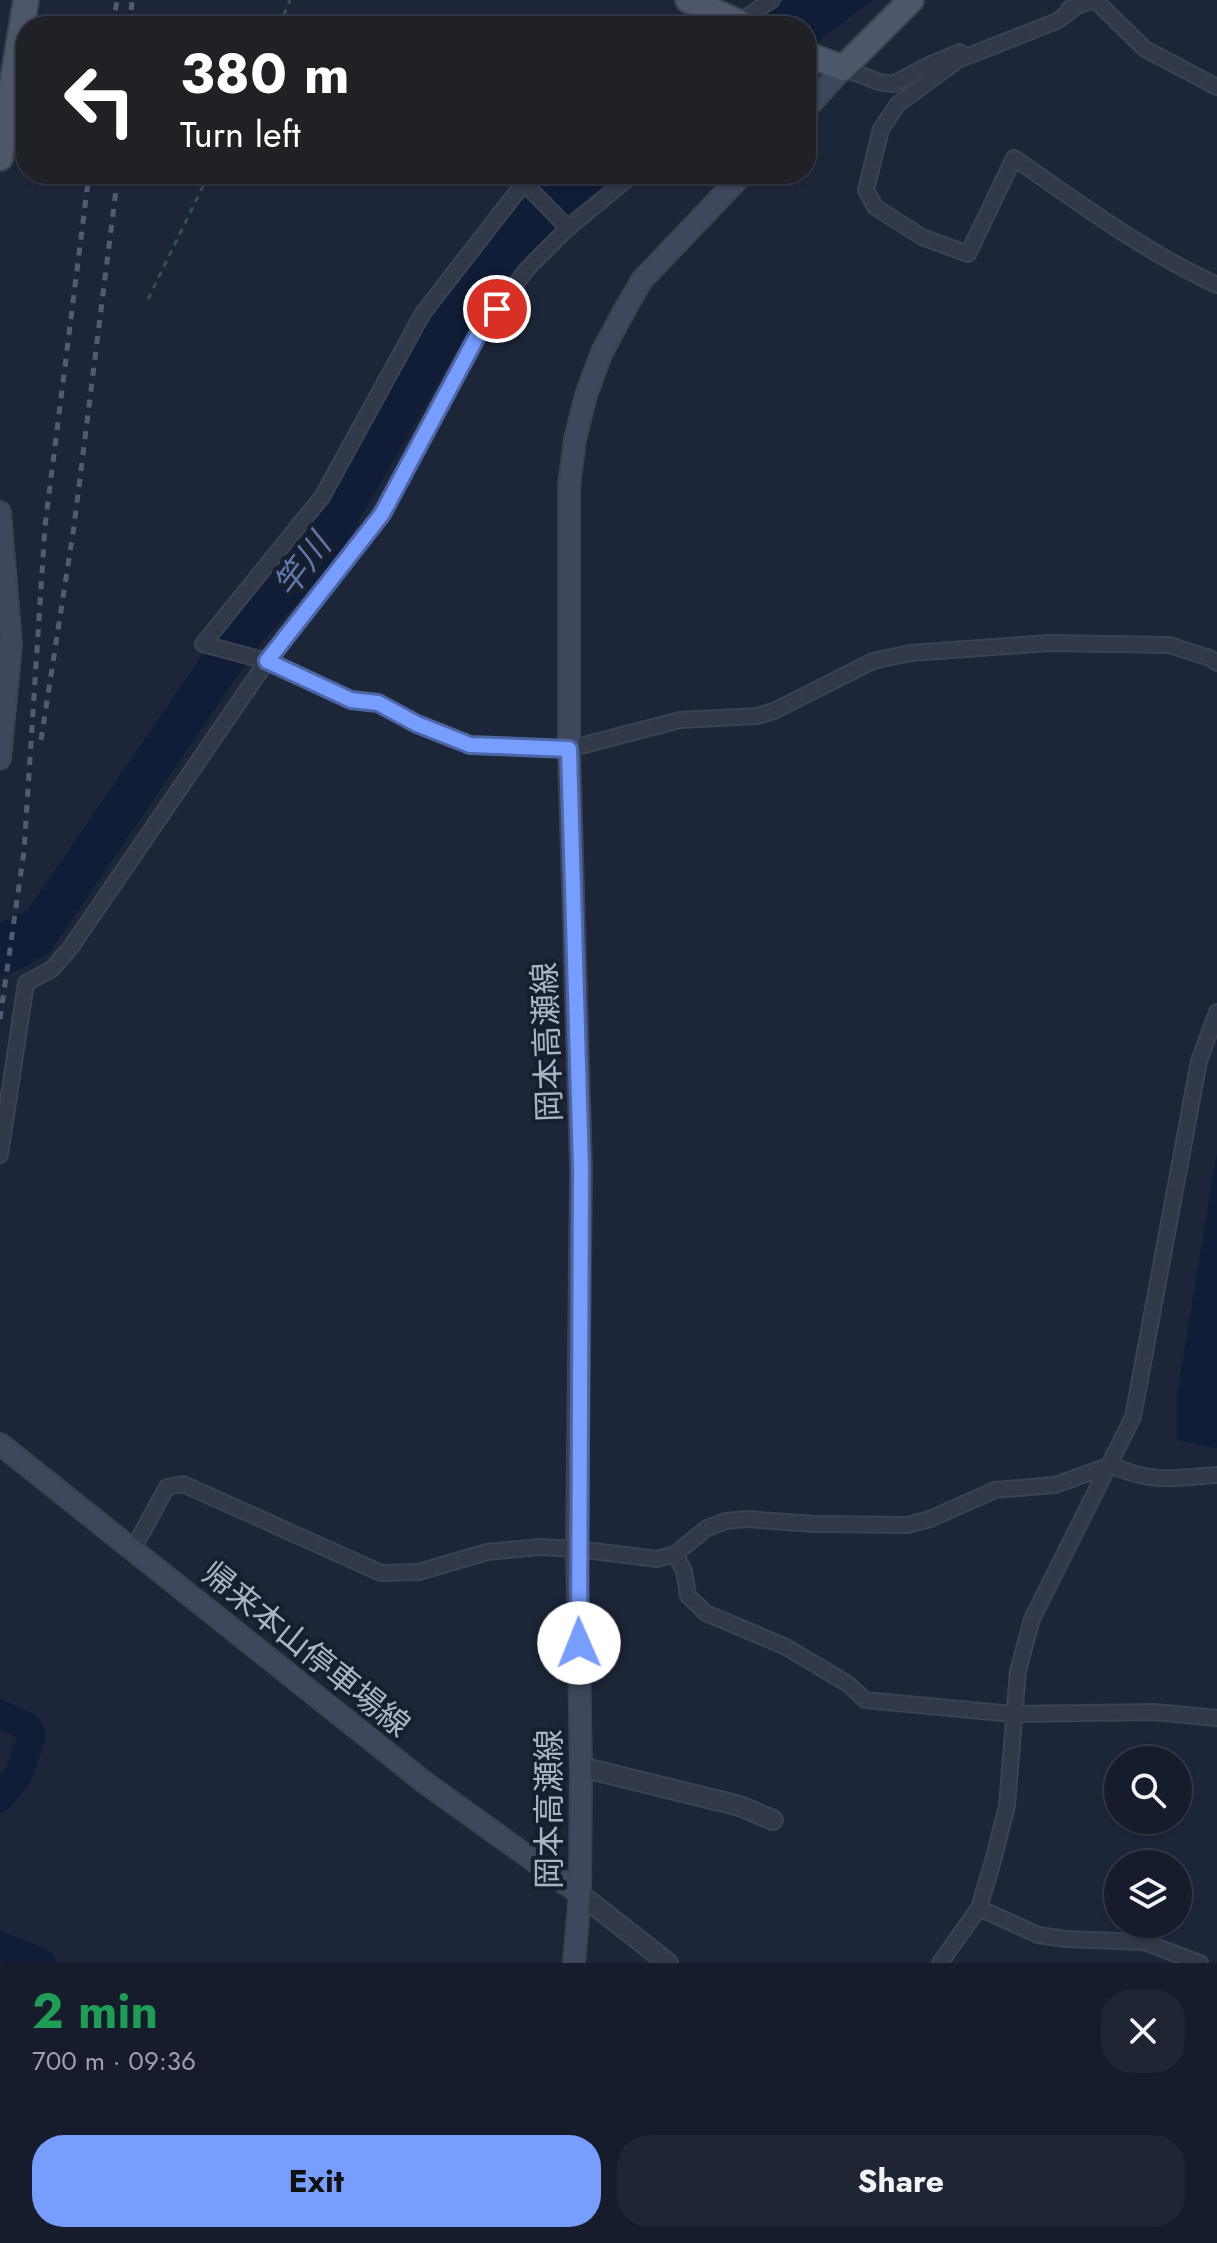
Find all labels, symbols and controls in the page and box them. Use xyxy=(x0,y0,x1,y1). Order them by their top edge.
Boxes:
text: 380 m xyxy=(180,33,350,114)
icon: left xyxy=(48,48,152,152)
text: Turn left xyxy=(180,108,301,160)
pin xyxy=(463,275,531,343)
icon: arrive xyxy=(475,287,519,331)
water label: 竿川 xyxy=(262,521,344,607)
street label: 岡本高瀬線 xyxy=(521,961,573,1123)
street label: 帰来本山停車場線 xyxy=(192,1551,420,1747)
position arrow xyxy=(537,1601,621,1685)
street label: 岡本高瀬線 xyxy=(526,1729,572,1889)
map controls xyxy=(1104,1746,1192,1938)
button: search xyxy=(1104,1746,1192,1834)
button: layers xyxy=(1104,1850,1192,1938)
text: 2 min xyxy=(32,1977,158,2046)
button: close xyxy=(1101,1989,1185,2073)
text: 700 m · 09:36 xyxy=(32,2042,196,2080)
button: Exit xyxy=(32,2135,601,2227)
button: Share xyxy=(617,2135,1185,2227)

